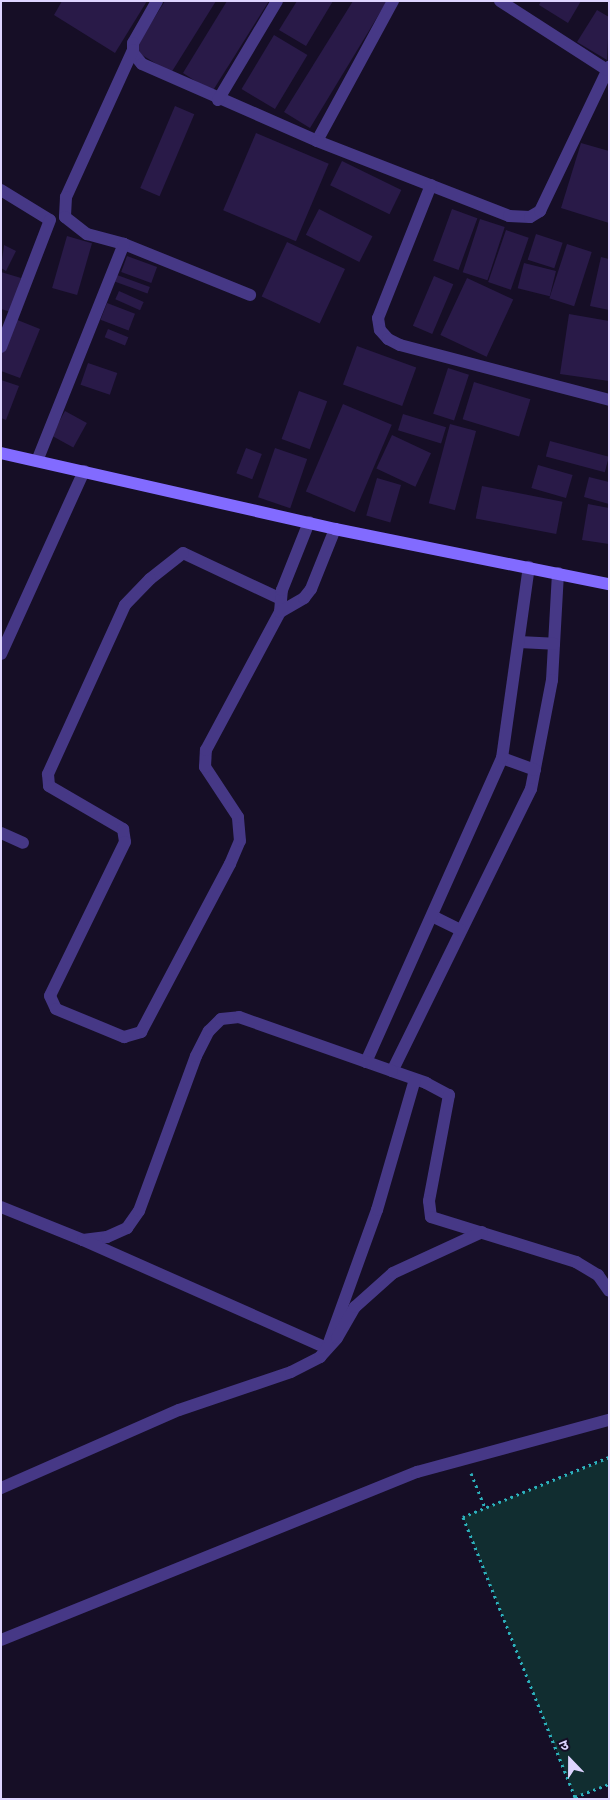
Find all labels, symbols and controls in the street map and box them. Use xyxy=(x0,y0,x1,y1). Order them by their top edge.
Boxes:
north arrow xyxy=(545,1735,595,1785)
text: उ xyxy=(557,1735,572,1757)

